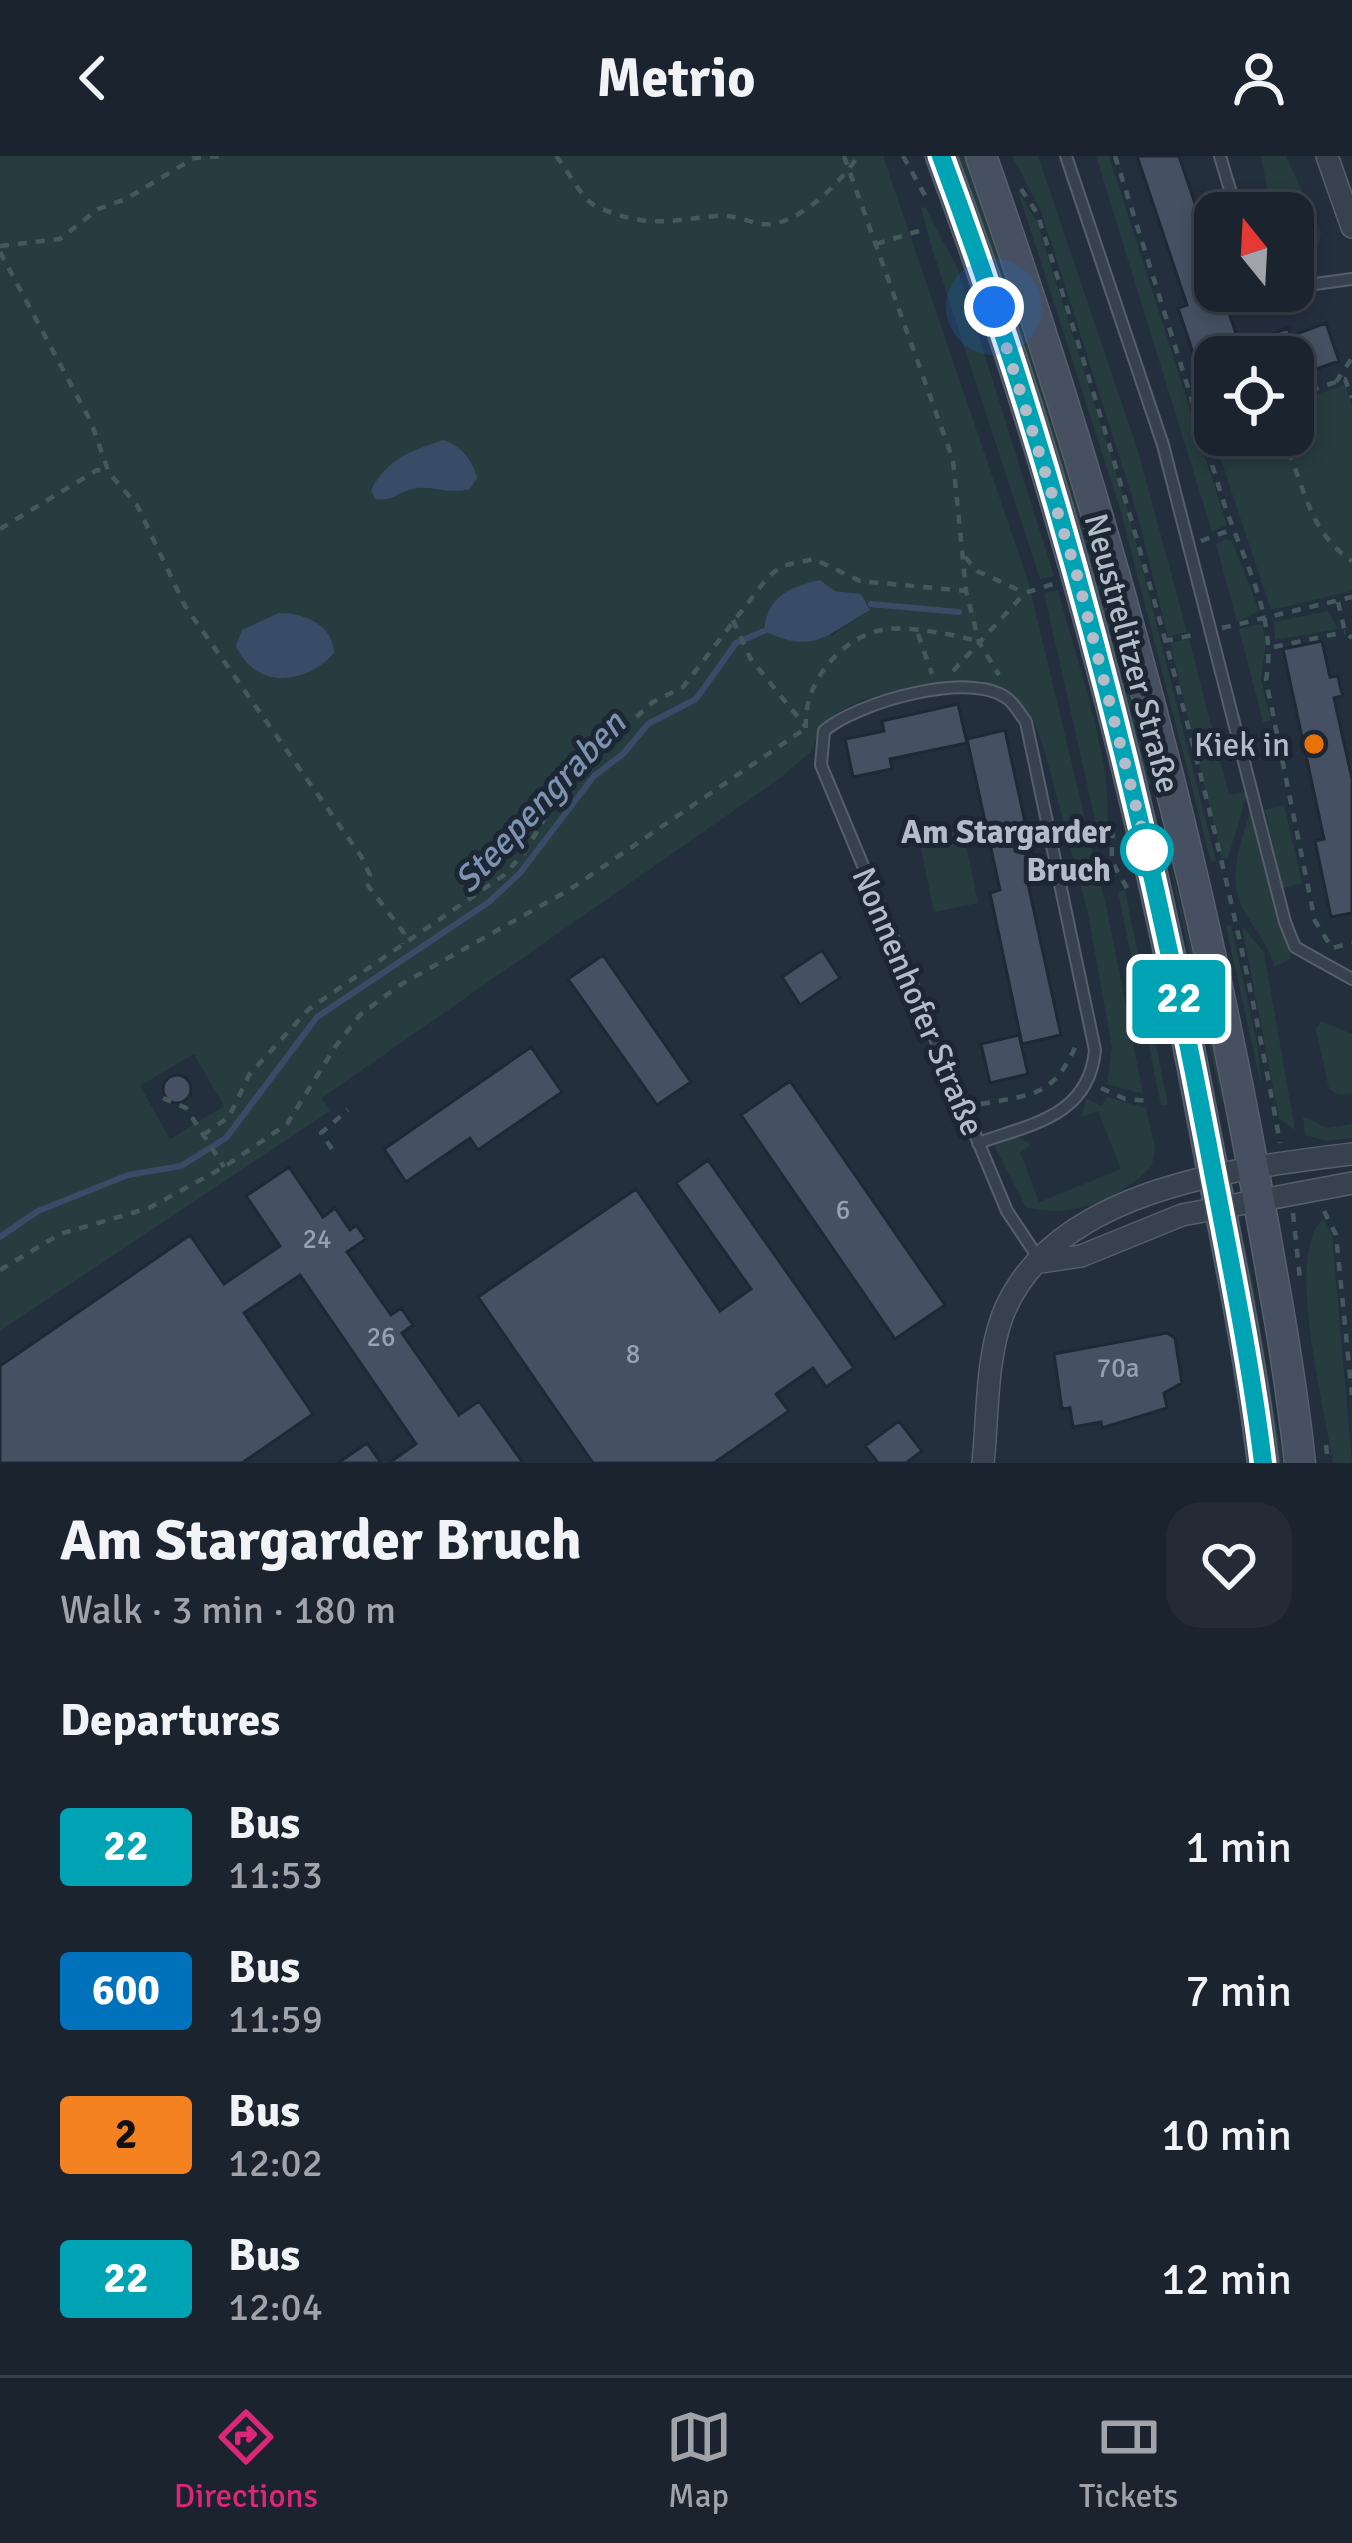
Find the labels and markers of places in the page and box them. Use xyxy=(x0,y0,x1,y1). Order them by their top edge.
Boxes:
place label: Kiek in xyxy=(1194,725,1290,766)
marker: Kiek in xyxy=(1301,731,1327,757)
place label: Am Stargarder Bruch xyxy=(901,812,1112,891)
marker: Am Stargarder Bruch xyxy=(1122,825,1172,875)

